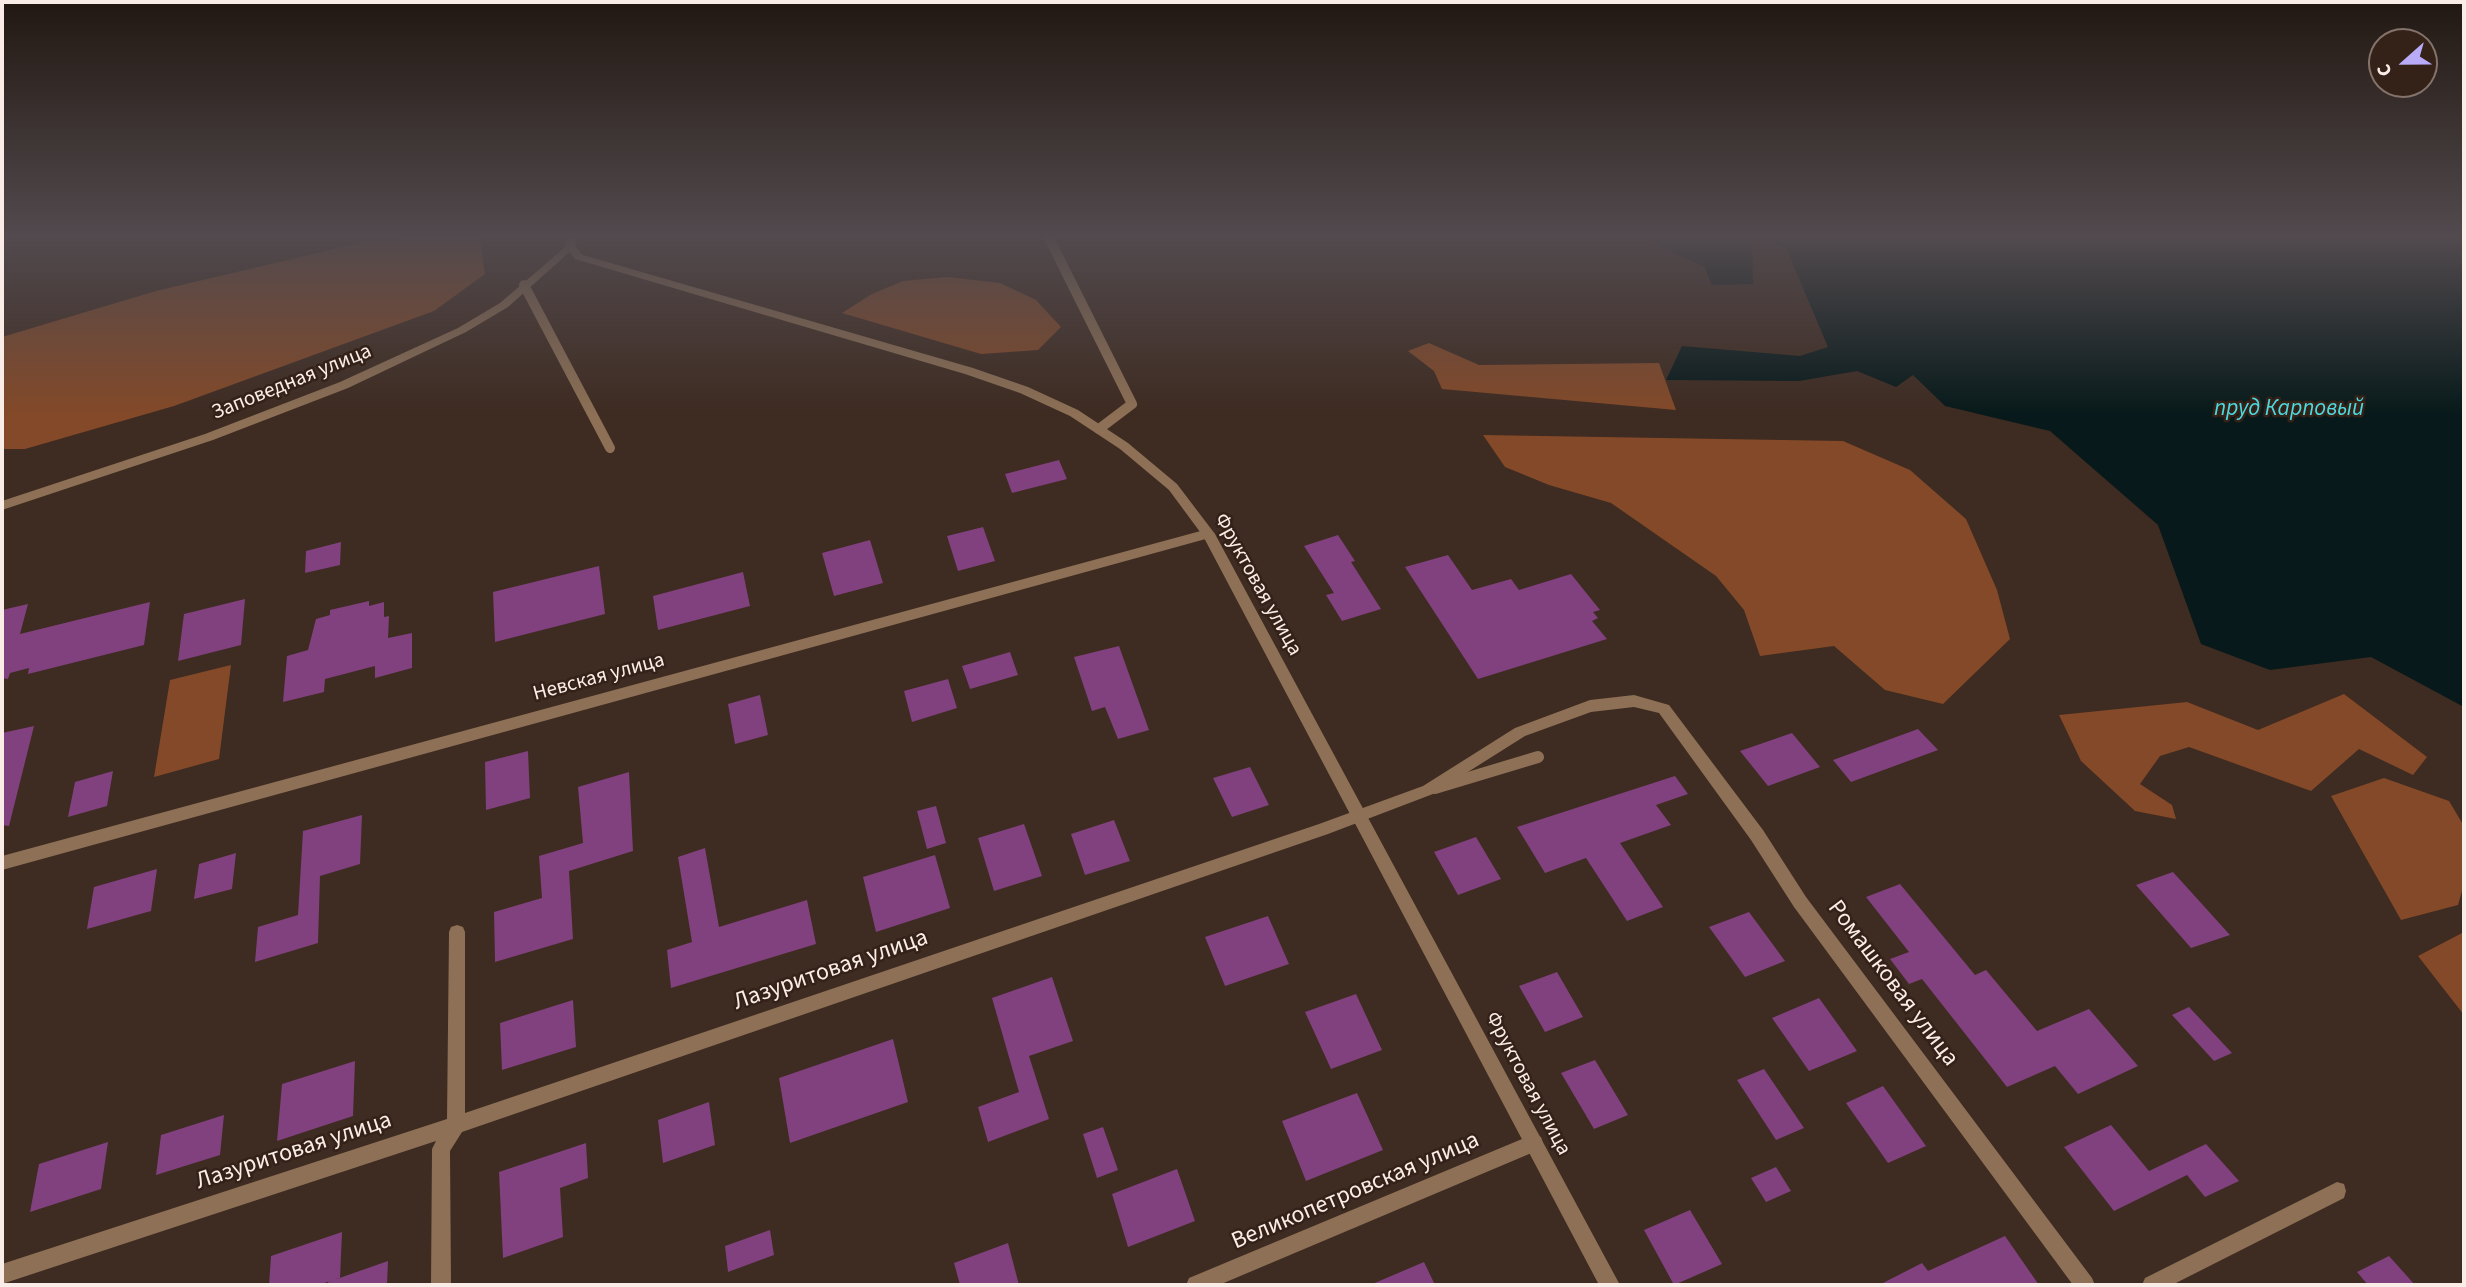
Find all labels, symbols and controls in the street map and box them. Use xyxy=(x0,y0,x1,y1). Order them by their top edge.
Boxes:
north arrow xyxy=(2368,28,2438,98)
text: С xyxy=(2370,60,2399,80)
street label: Заповедная улица xyxy=(209,340,375,426)
water label: пруд Карповый xyxy=(2214,396,2364,424)
street label: Фруктовая улица xyxy=(1207,509,1307,661)
street label: Невская улица xyxy=(530,648,668,708)
street label: Ромашковая улица xyxy=(1820,895,1964,1073)
street label: Лазуритовая улица xyxy=(730,924,932,1018)
street label: Фруктовая улица xyxy=(1479,1008,1575,1160)
street label: Лазуритовая улица xyxy=(192,1107,396,1197)
street label: Великопетровская улица xyxy=(1228,1127,1484,1257)

